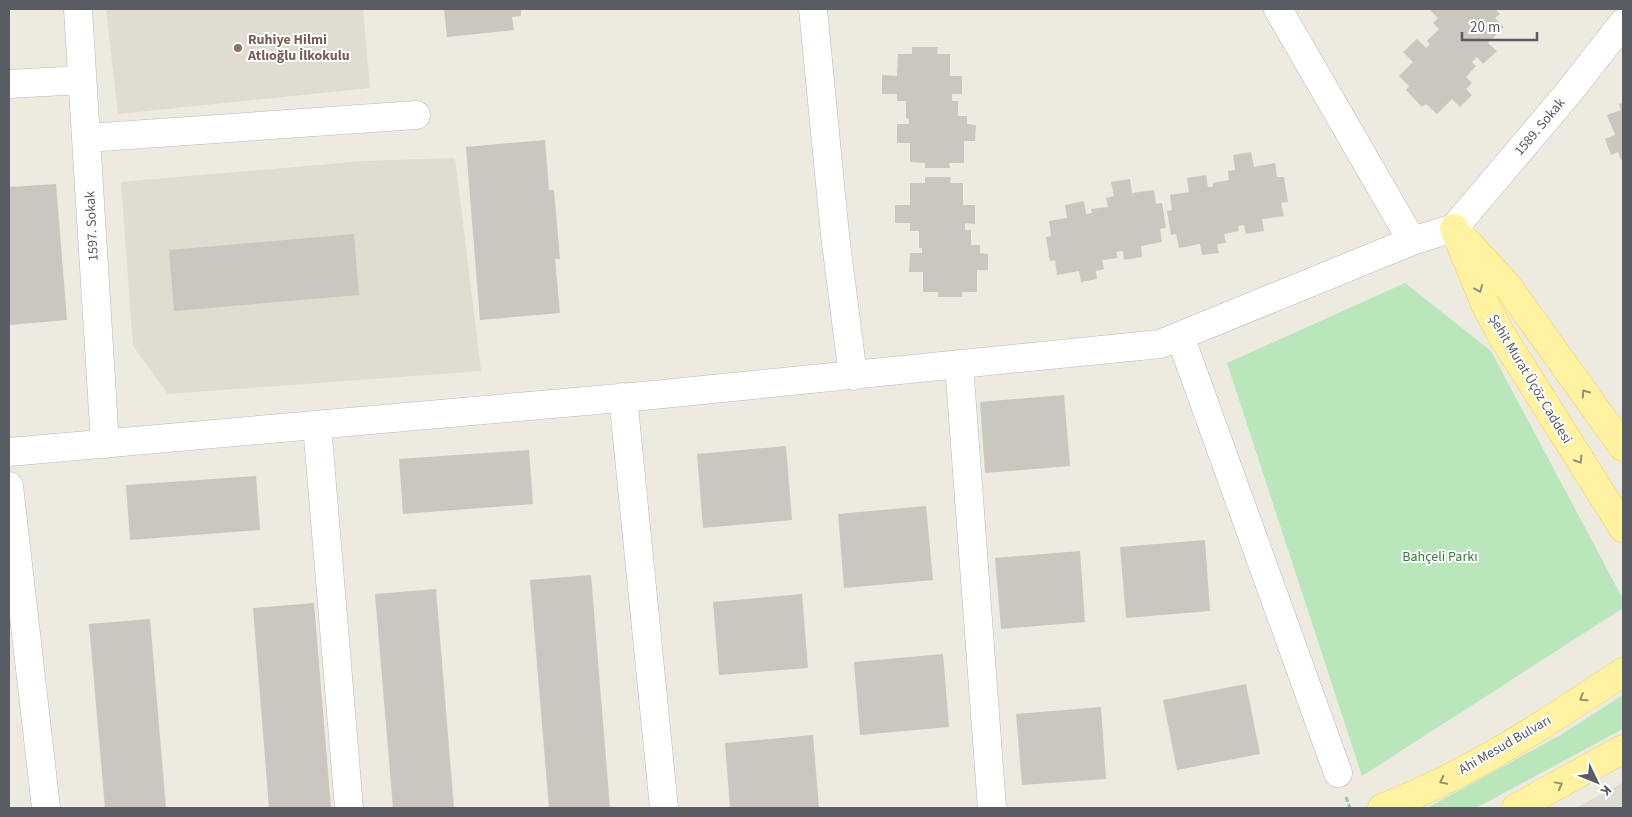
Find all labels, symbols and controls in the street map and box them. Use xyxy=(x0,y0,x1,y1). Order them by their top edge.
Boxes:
scale bar xyxy=(1462,10,1537,42)
text: 20 m xyxy=(1470,17,1500,38)
place label: Ruhiye Hilmi Atlıoğlu İlkokulu xyxy=(247,30,350,66)
marker: Ruhiye Hilmi Atlıoğlu İlkokulu xyxy=(232,42,244,54)
street label: 1589. Sokak xyxy=(1510,94,1570,160)
street label: 1597. Sokak xyxy=(80,190,104,261)
one-way arrow xyxy=(1474,285,1484,293)
street label: Şehit Murat Üçöz Caddesi xyxy=(1483,310,1577,448)
one-way arrow xyxy=(1582,389,1591,399)
one-way arrow xyxy=(1573,454,1582,463)
park label: Bahçeli Parkı xyxy=(1402,547,1478,567)
one-way arrow xyxy=(1579,692,1588,702)
street label: Ahi Mesud Bulvarı xyxy=(1455,710,1555,780)
north arrow xyxy=(1572,757,1622,807)
one-way arrow xyxy=(1439,775,1448,785)
text: K xyxy=(1595,780,1616,800)
one-way arrow xyxy=(1554,781,1563,791)

